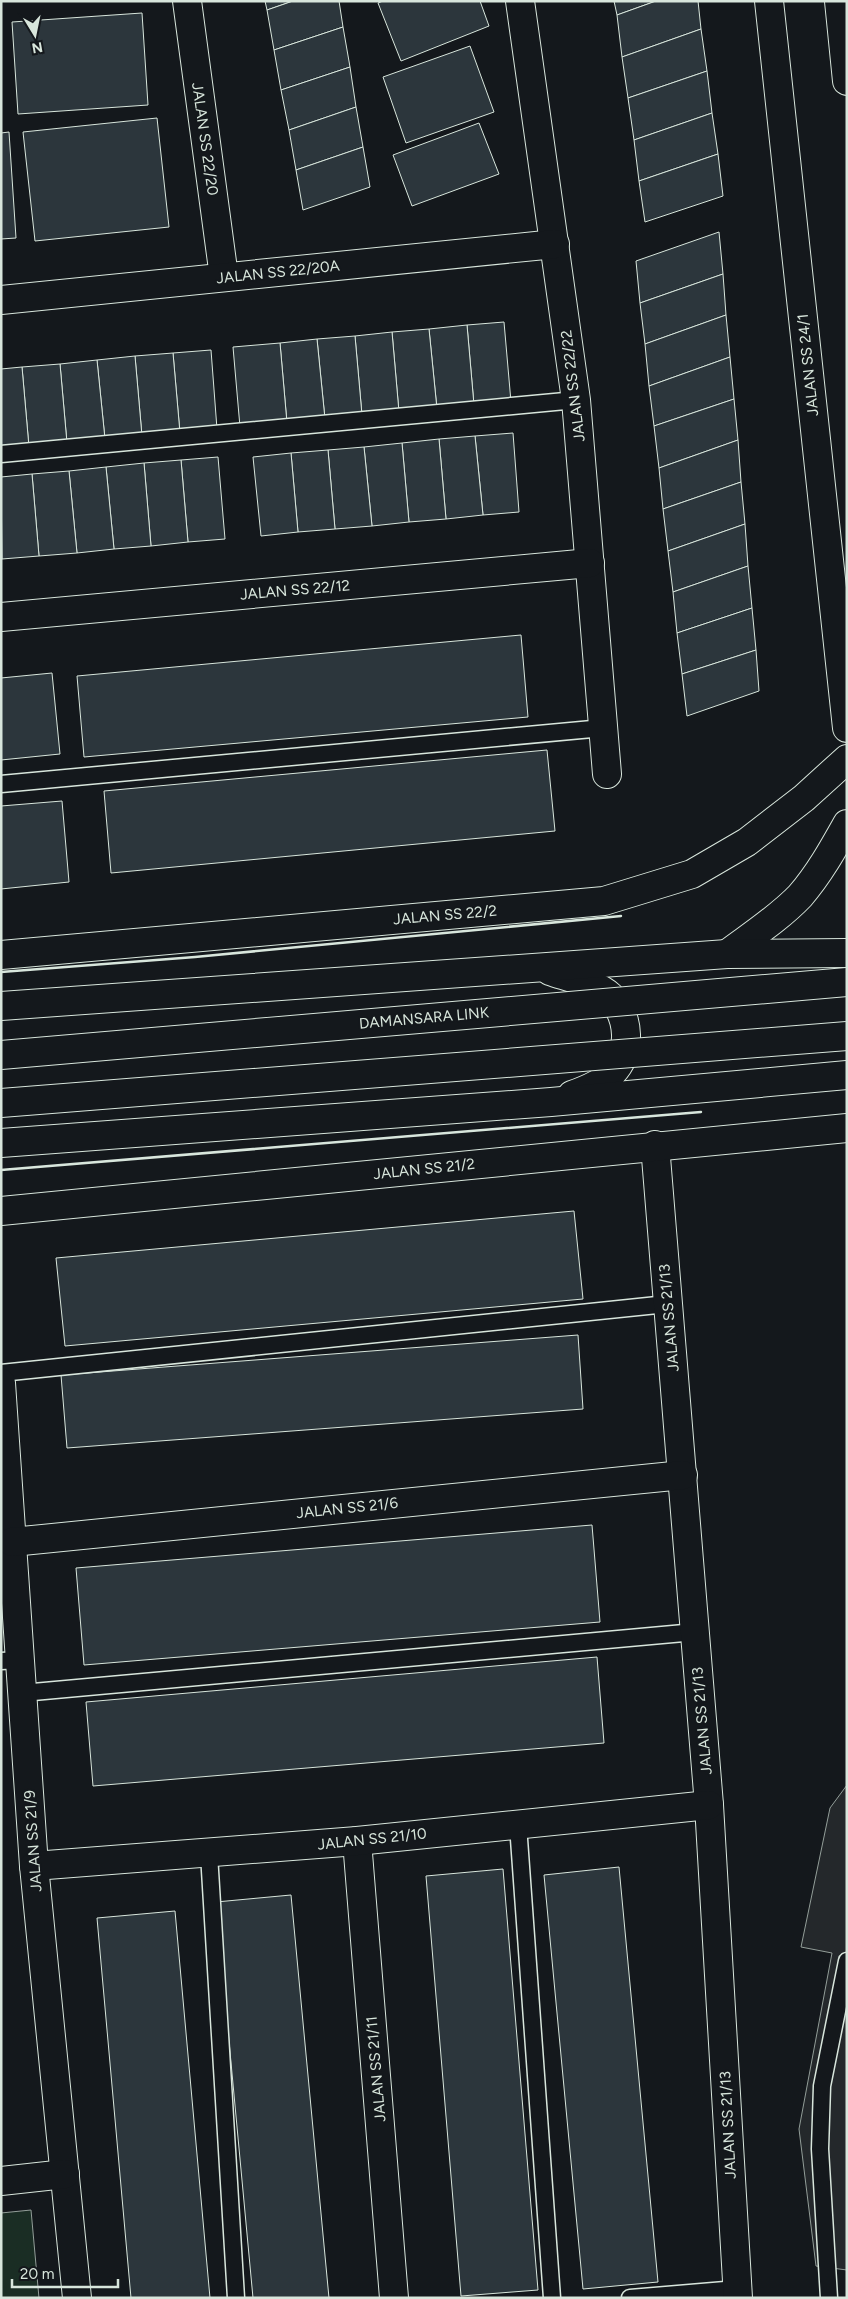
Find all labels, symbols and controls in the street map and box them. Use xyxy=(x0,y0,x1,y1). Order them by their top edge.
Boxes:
north arrow xyxy=(10,10,60,60)
text: N xyxy=(30,38,44,57)
street label: JALAN SS 22/20 xyxy=(188,81,222,197)
street label: JALAN SS 22/20A xyxy=(215,257,341,287)
street label: JALAN SS 24/1 xyxy=(794,313,822,417)
street label: JALAN SS 22/22 xyxy=(557,329,589,443)
street label: JALAN SS 22/12 xyxy=(239,576,351,604)
street label: JALAN SS 22/2 xyxy=(392,901,498,929)
street label: DAMANSARA LINK xyxy=(358,1003,490,1033)
street label: JALAN SS 21/2 xyxy=(372,1155,476,1183)
street label: JALAN SS 21/13 xyxy=(655,1263,683,1373)
street label: JALAN SS 21/6 xyxy=(295,1494,399,1522)
street label: JALAN SS 21/13 xyxy=(688,1666,716,1776)
street label: JALAN SS 21/9 xyxy=(20,1789,46,1893)
street label: JALAN SS 21/10 xyxy=(317,1824,427,1854)
street label: JALAN SS 21/11 xyxy=(362,2015,390,2123)
street label: JALAN SS 21/13 xyxy=(716,2071,740,2179)
scale bar xyxy=(12,2256,119,2288)
text: 20 m xyxy=(20,2265,54,2283)

